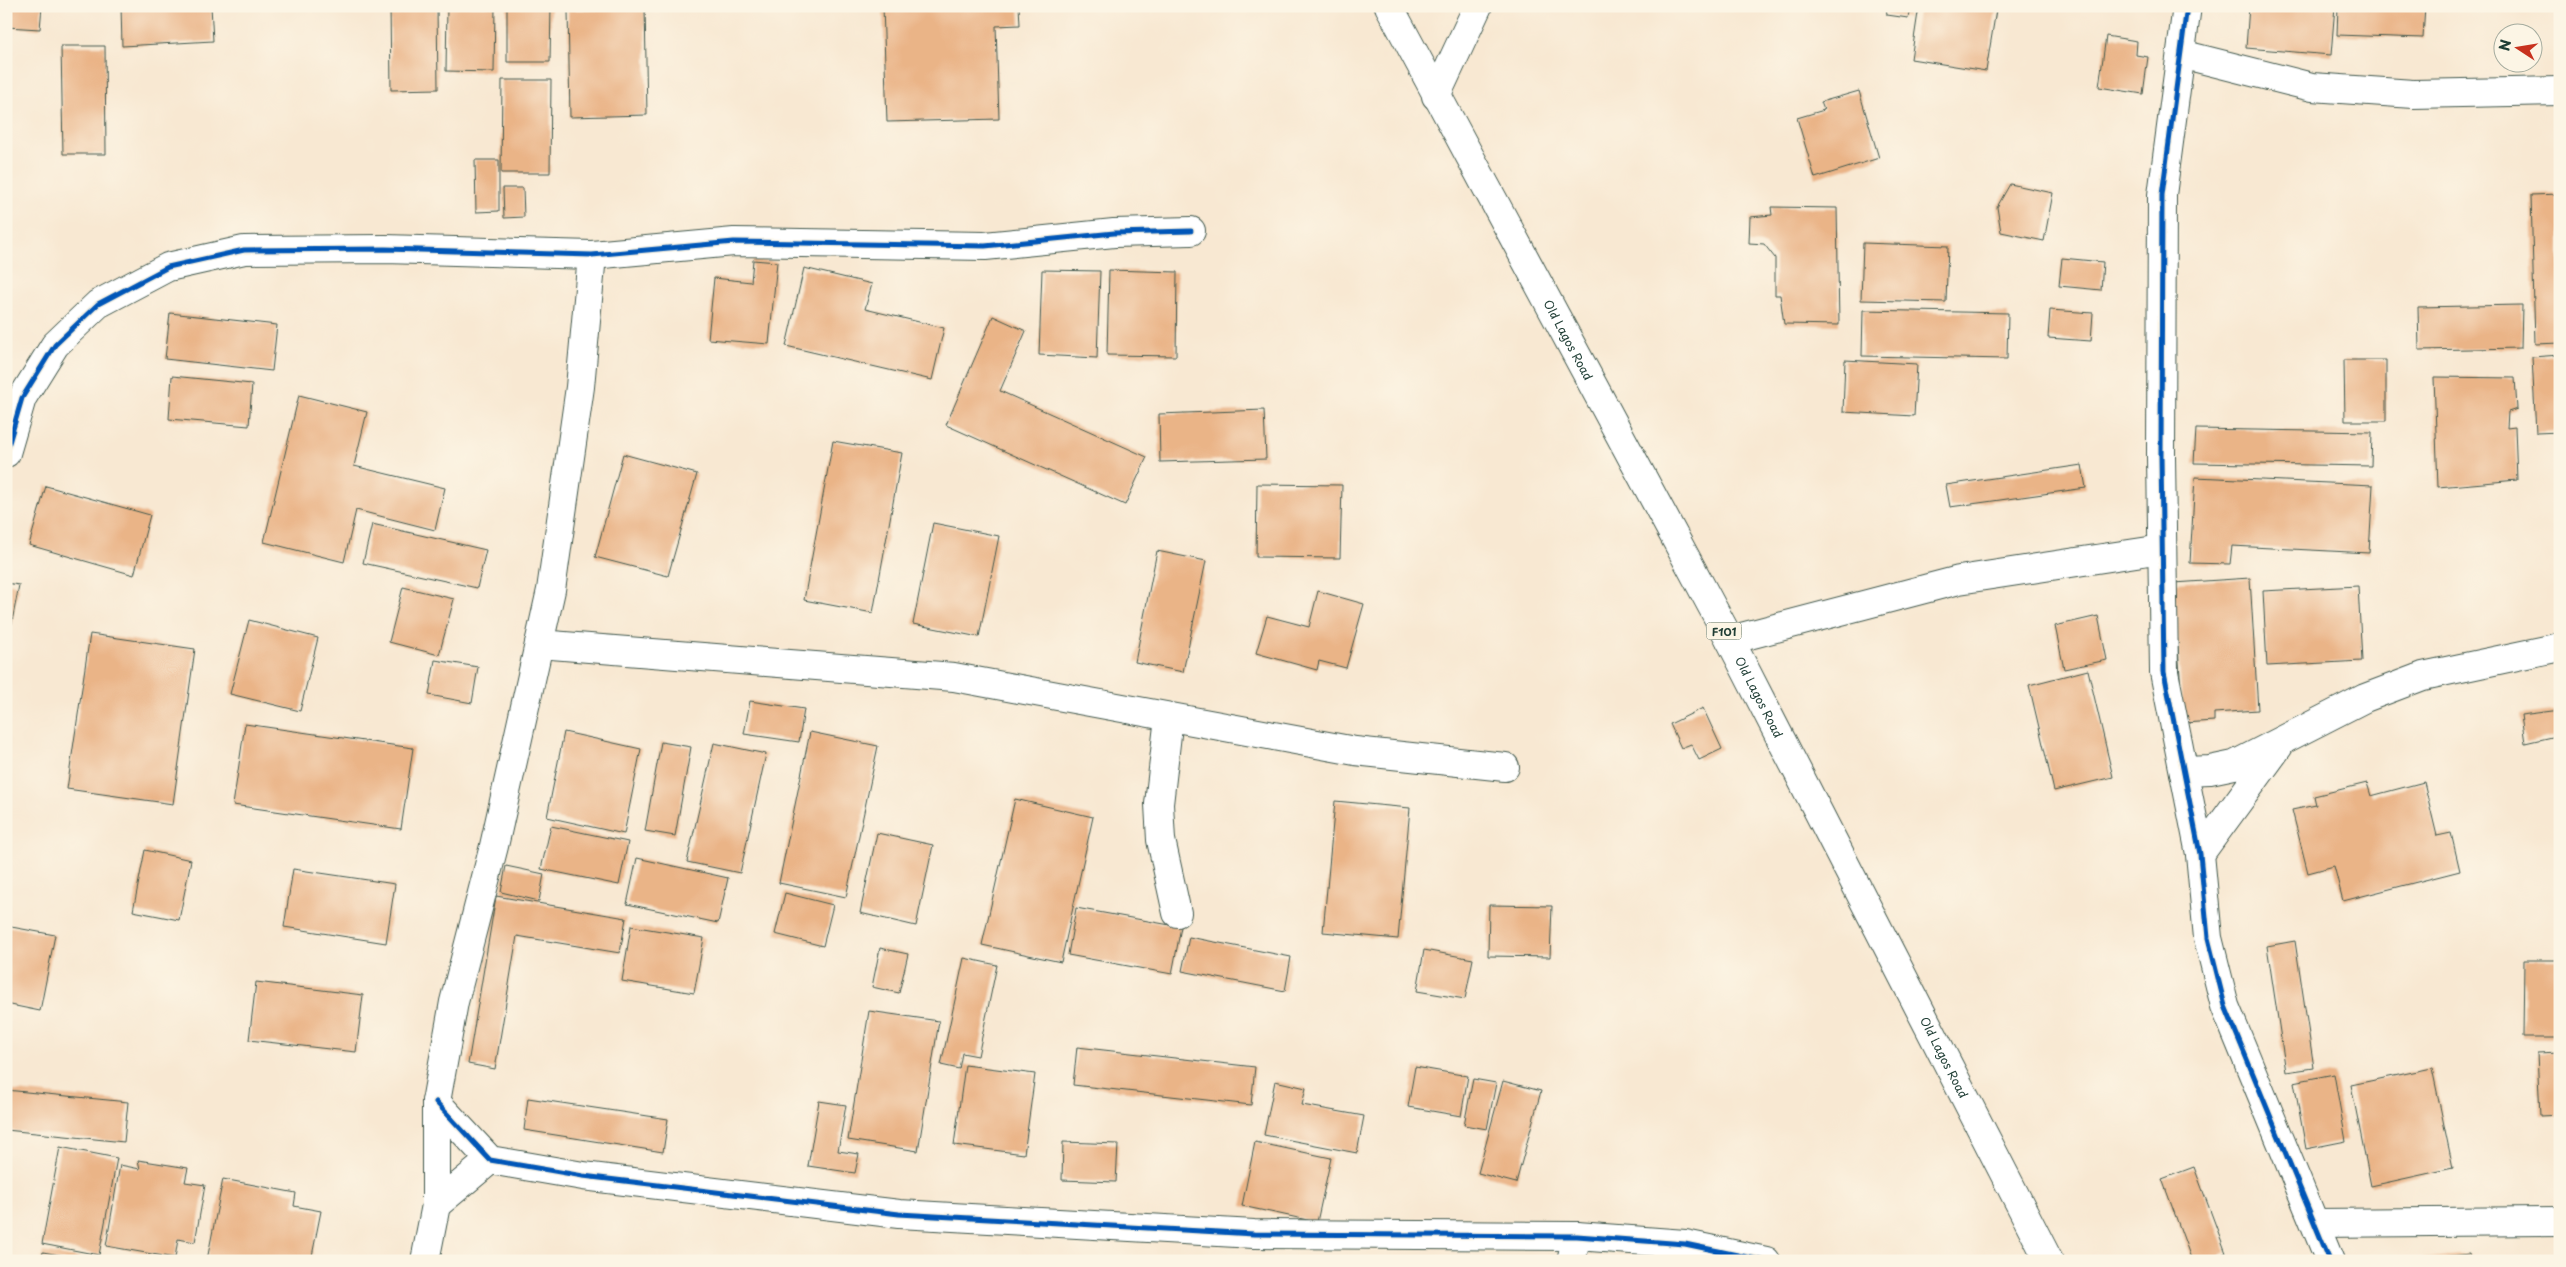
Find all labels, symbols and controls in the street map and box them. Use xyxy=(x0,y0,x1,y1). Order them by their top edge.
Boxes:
north arrow xyxy=(2494,22,2544,72)
text: N xyxy=(2493,38,2516,53)
street label: Old Lagos Road xyxy=(1539,296,1598,383)
road number: F101 xyxy=(1706,622,1742,640)
street label: Old Lagos Road xyxy=(1731,653,1788,741)
street label: Old Lagos Road xyxy=(1916,1013,1973,1101)

